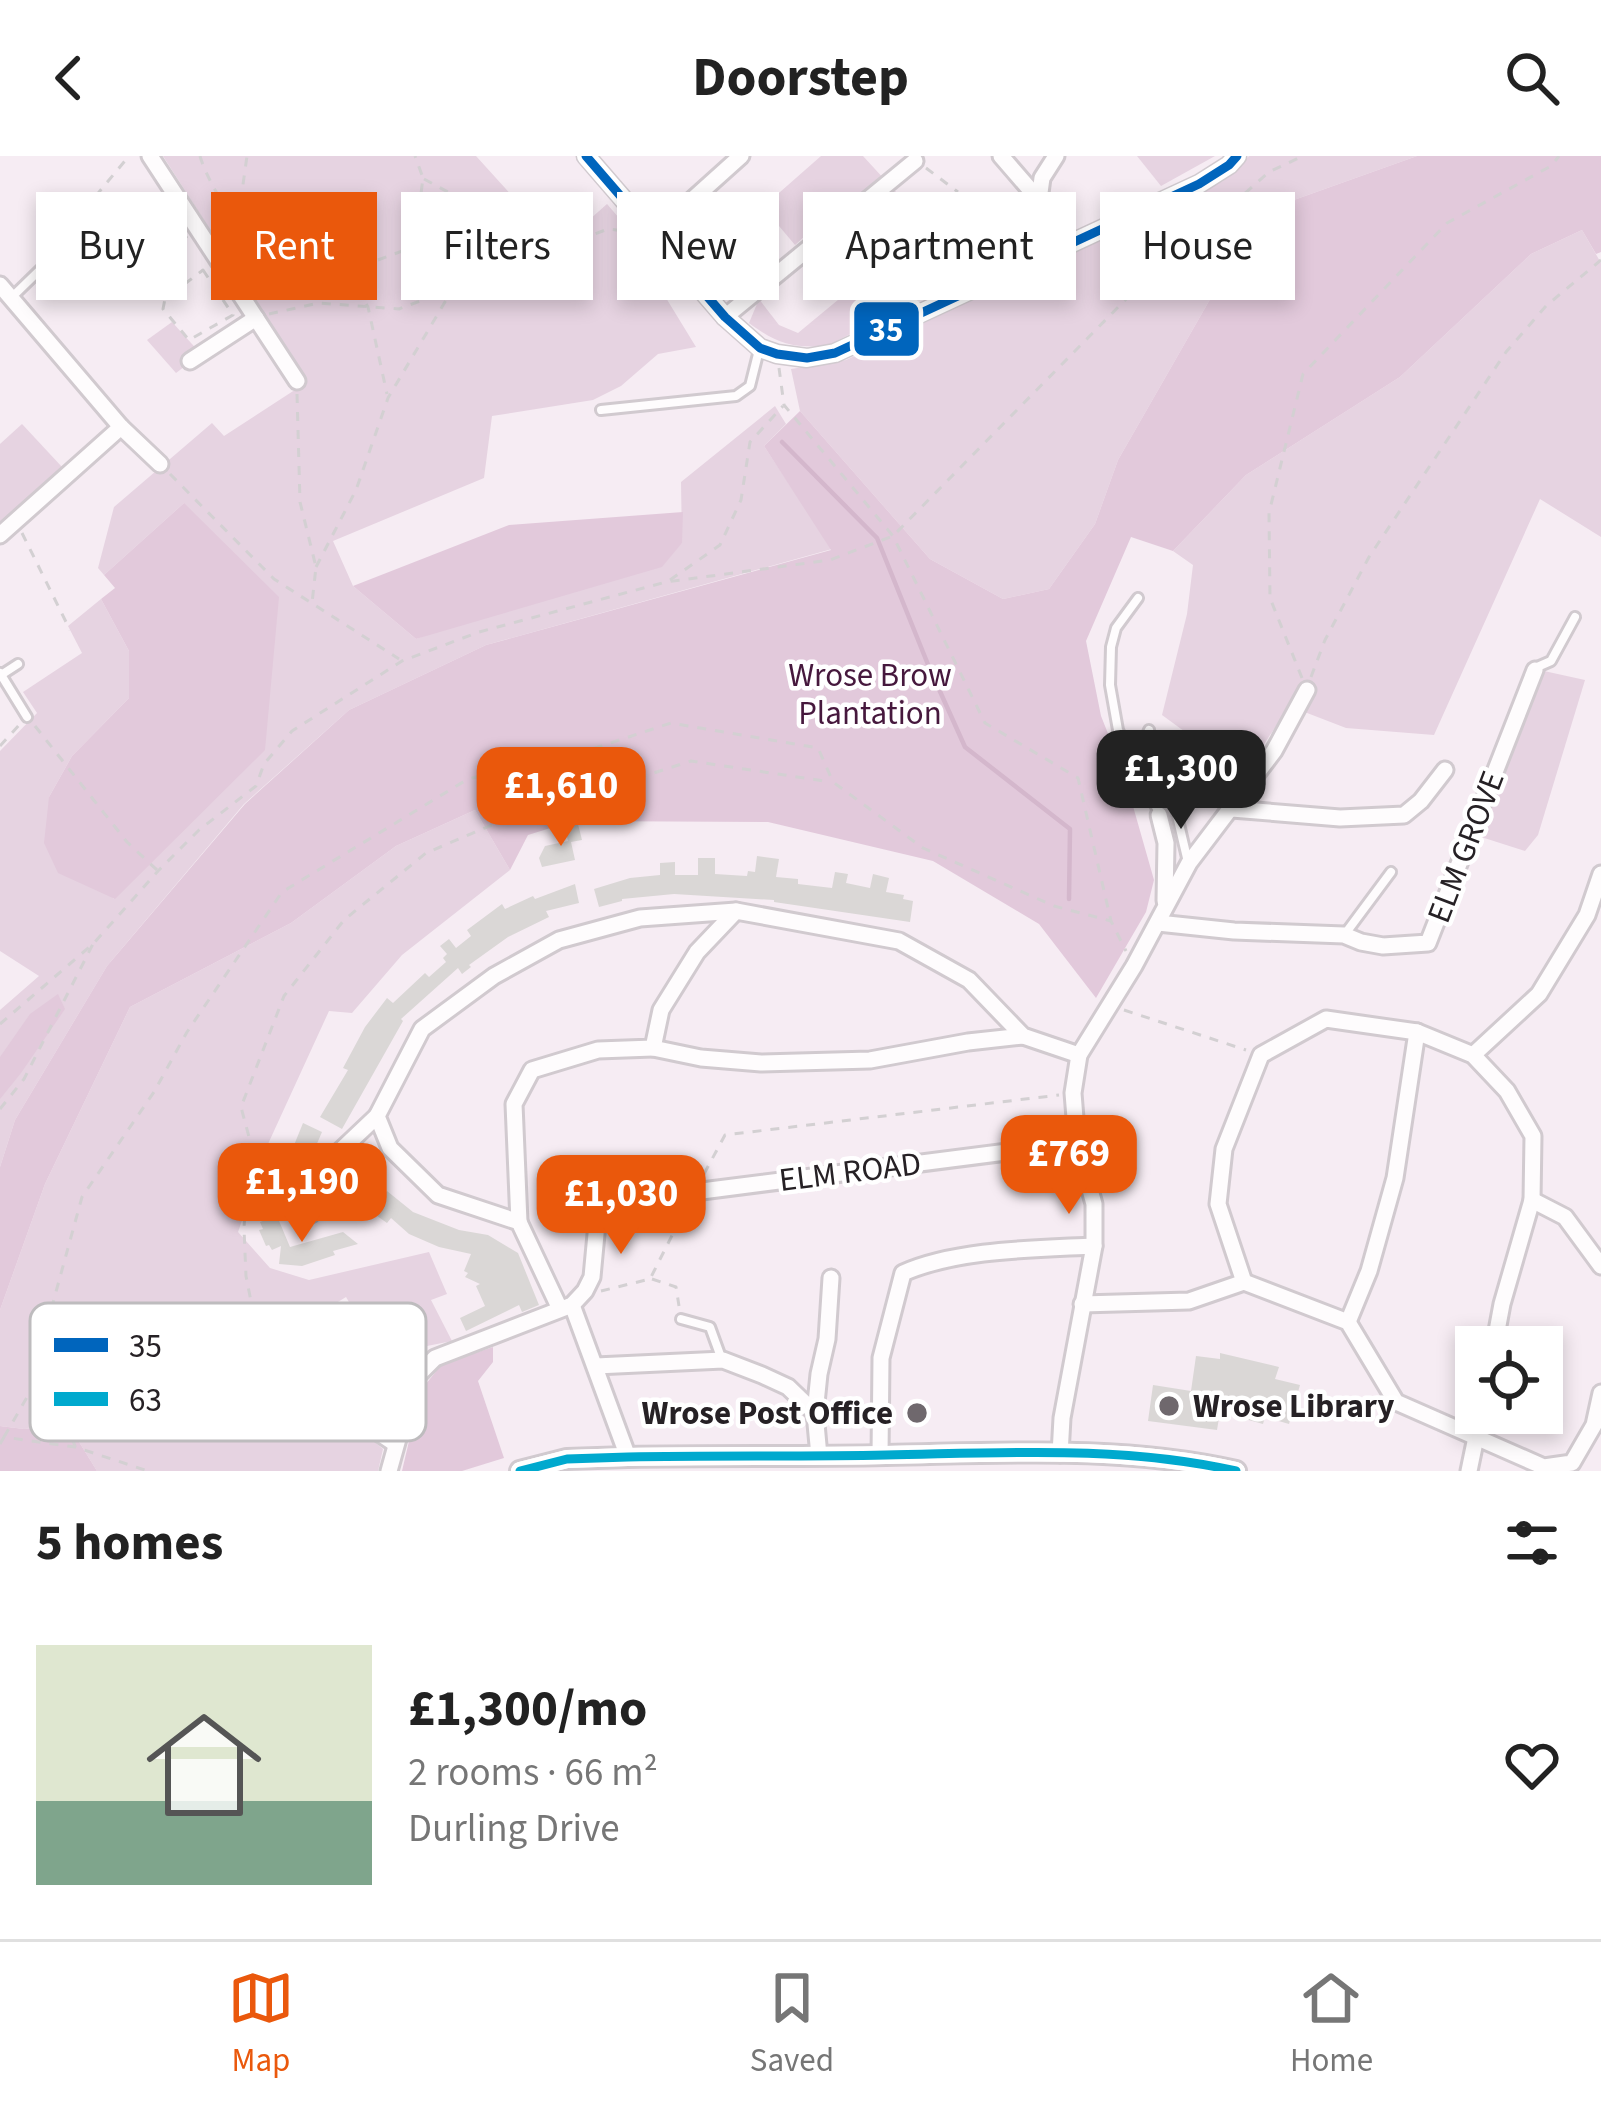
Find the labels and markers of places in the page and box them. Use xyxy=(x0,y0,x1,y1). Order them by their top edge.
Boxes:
pin: £1,300 xyxy=(1083,730,1279,832)
pin: £1,610 xyxy=(463,747,659,849)
pin: £769 xyxy=(998,1115,1140,1217)
pin: £1,190 xyxy=(204,1143,400,1245)
pin: £1,030 xyxy=(523,1155,719,1257)
place label: Wrose Library xyxy=(1193,1383,1394,1430)
place label: Wrose Post Office xyxy=(642,1390,893,1437)
marker: Wrose Library xyxy=(1156,1393,1182,1419)
marker: Wrose Post Office xyxy=(904,1400,930,1426)

